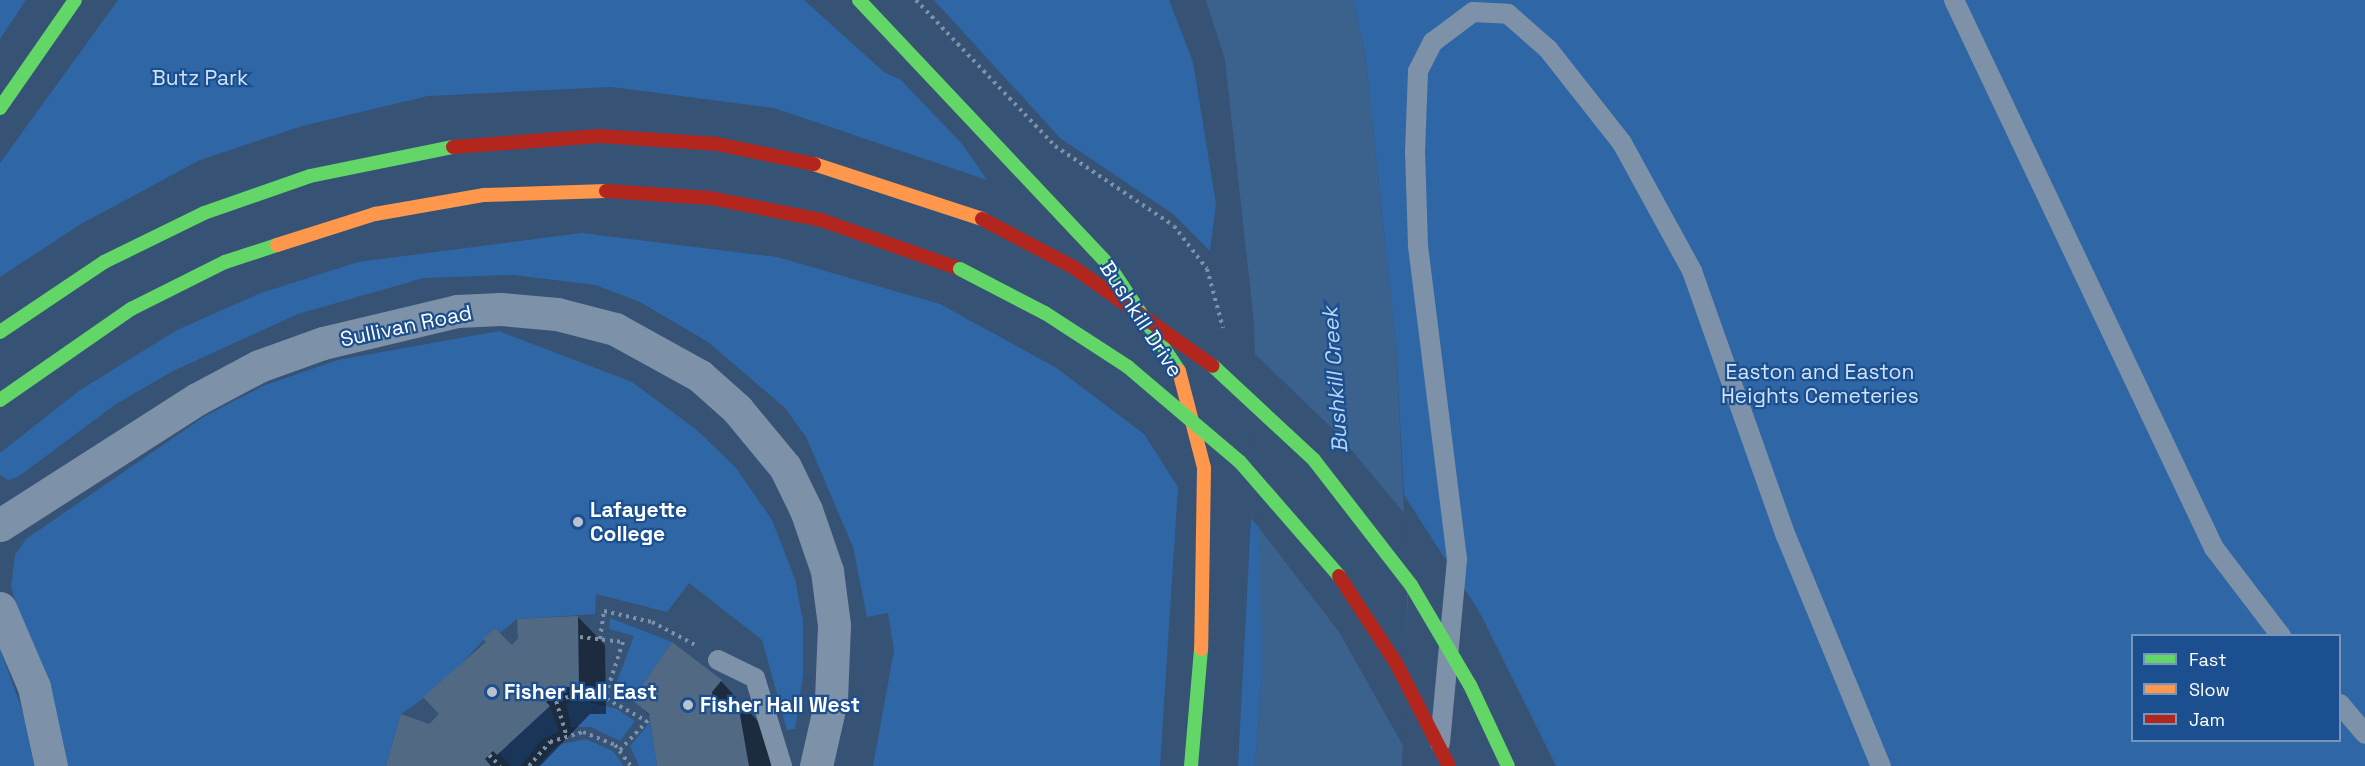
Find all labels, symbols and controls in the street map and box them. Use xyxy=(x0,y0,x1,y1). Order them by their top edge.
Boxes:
park label: Butz Park xyxy=(152,65,248,91)
street label: Bushkill Drive xyxy=(1094,256,1188,382)
street label: Sullivan Road xyxy=(338,300,474,352)
water label: Bushkill Creek xyxy=(1317,306,1353,454)
park label: Easton and Easton Heights Cemeteries xyxy=(1721,359,1919,409)
place label: Lafayette College xyxy=(590,497,687,547)
marker: Lafayette College xyxy=(571,515,585,529)
legend xyxy=(2131,634,2341,742)
text: Fast xyxy=(2189,648,2226,671)
text: Slow xyxy=(2189,678,2230,701)
place label: Fisher Hall East xyxy=(504,679,657,705)
marker: Fisher Hall East xyxy=(485,685,499,699)
place label: Fisher Hall West xyxy=(700,692,860,718)
marker: Fisher Hall West xyxy=(681,698,695,712)
text: Jam xyxy=(2189,708,2225,731)

